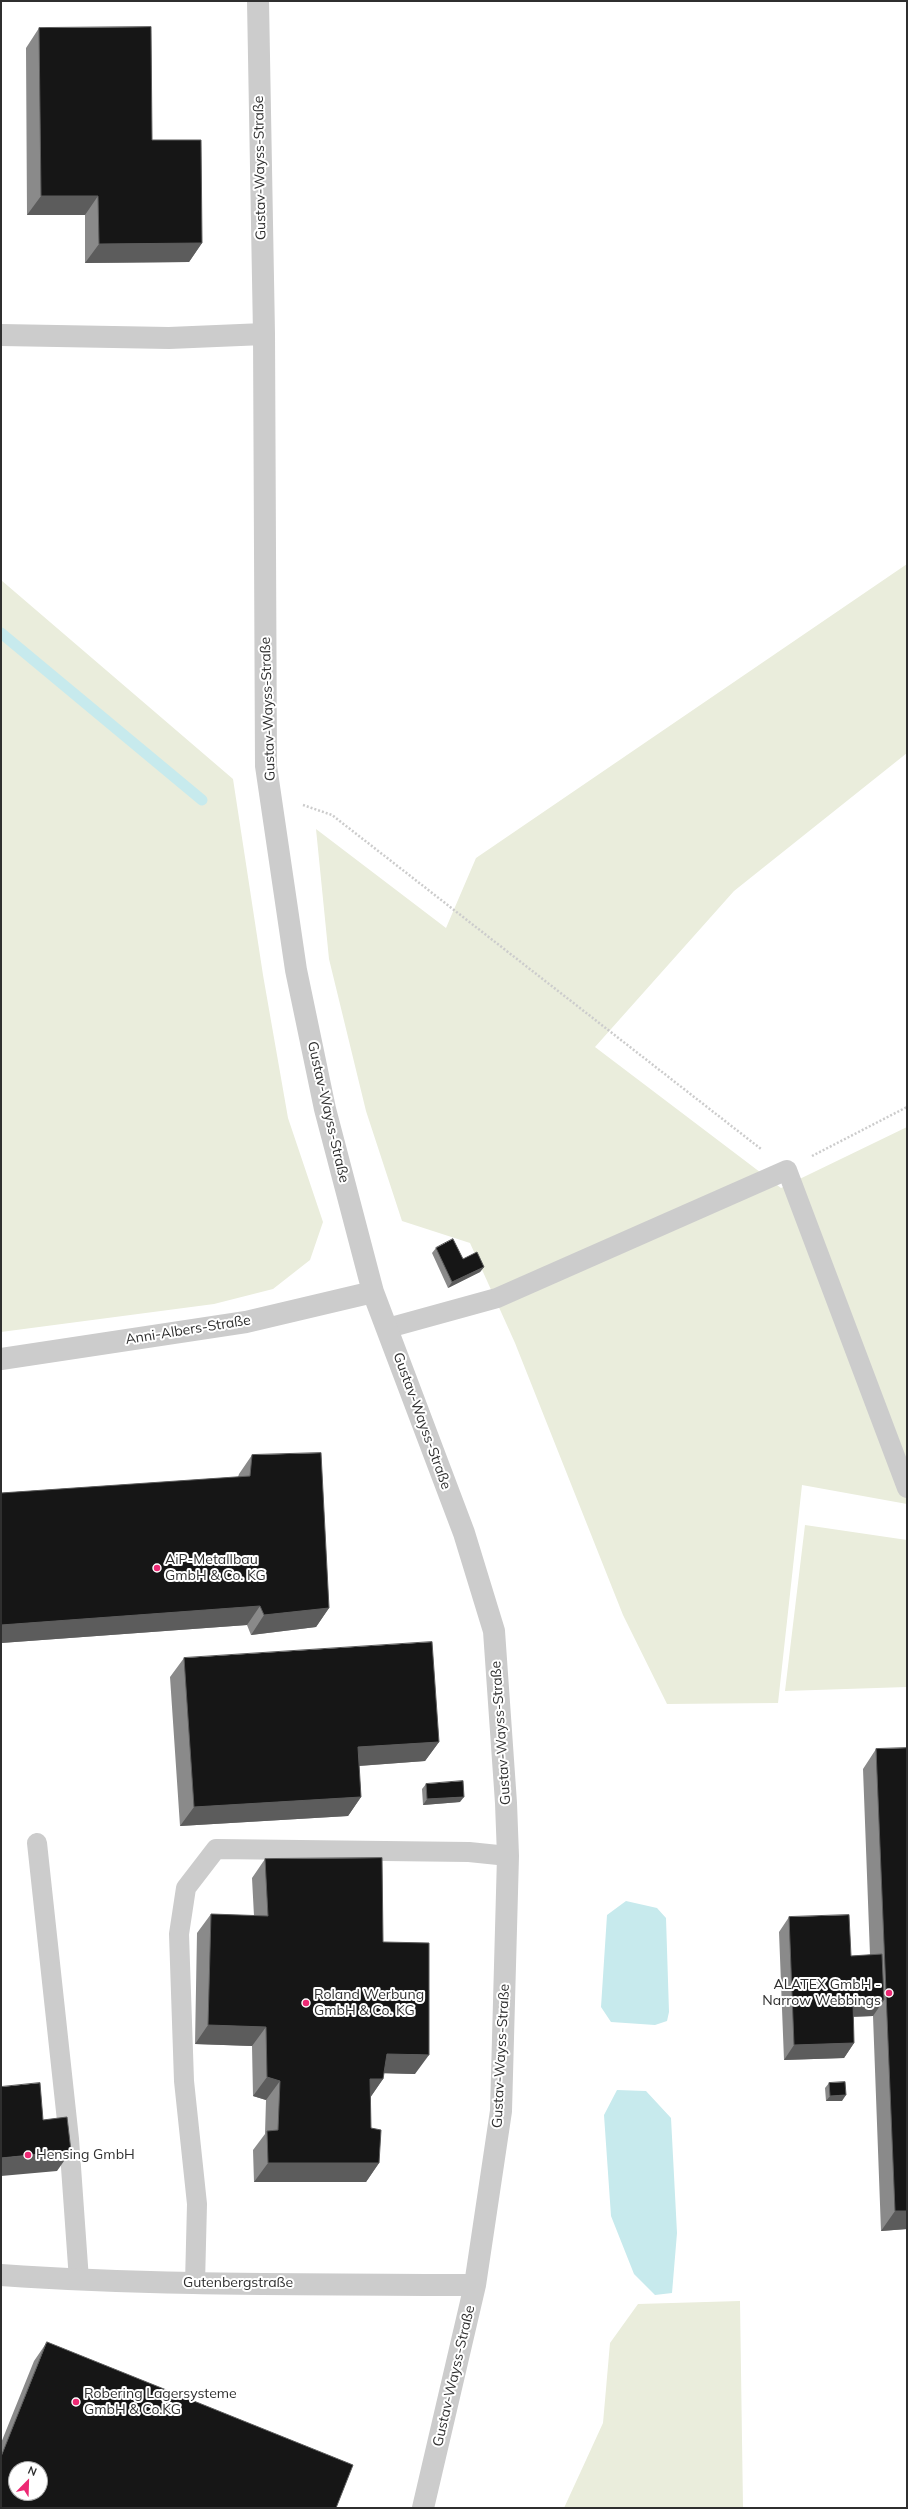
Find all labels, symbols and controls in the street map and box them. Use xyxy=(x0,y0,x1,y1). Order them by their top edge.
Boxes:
street label: Gustav-Wayss-Straße xyxy=(250,96,270,240)
street label: Gustav-Wayss-Straße xyxy=(257,637,279,781)
street label: Gustav-Wayss-Straße xyxy=(304,1040,352,1184)
street label: Anni-Albers-Straße xyxy=(124,1312,252,1348)
street label: Gustav-Wayss-Straße xyxy=(389,1350,455,1492)
place label: AiP-Metallbau GmbH & Co. KG xyxy=(165,1552,266,1584)
marker: AiP-Metallbau GmbH & Co. KG xyxy=(152,1563,162,1573)
street label: Gustav-Wayss-Straße xyxy=(488,1660,514,1806)
place label: ALATEX GmbH - Narrow Webbings xyxy=(762,1977,881,2010)
street label: Gustav-Wayss-Straße xyxy=(489,1983,513,2129)
place label: Roland Werbung GmbH & Co. KG xyxy=(314,1987,424,2020)
marker: ALATEX GmbH - Narrow Webbings xyxy=(884,1988,894,1998)
marker: Roland Werbung GmbH & Co. KG xyxy=(301,1998,311,2008)
place label: Hensing GmbH xyxy=(36,2147,135,2163)
marker: Hensing GmbH xyxy=(23,2150,33,2160)
street label: Gutenbergstraße xyxy=(183,2275,293,2291)
street label: Gustav-Wayss-Straße xyxy=(430,2304,478,2448)
place label: Robering Lagersysteme GmbH & Co.KG xyxy=(84,2386,237,2418)
marker: Robering Lagersysteme GmbH & Co.KG xyxy=(71,2397,81,2407)
north arrow xyxy=(8,2461,48,2501)
text: N xyxy=(26,2463,39,2479)

